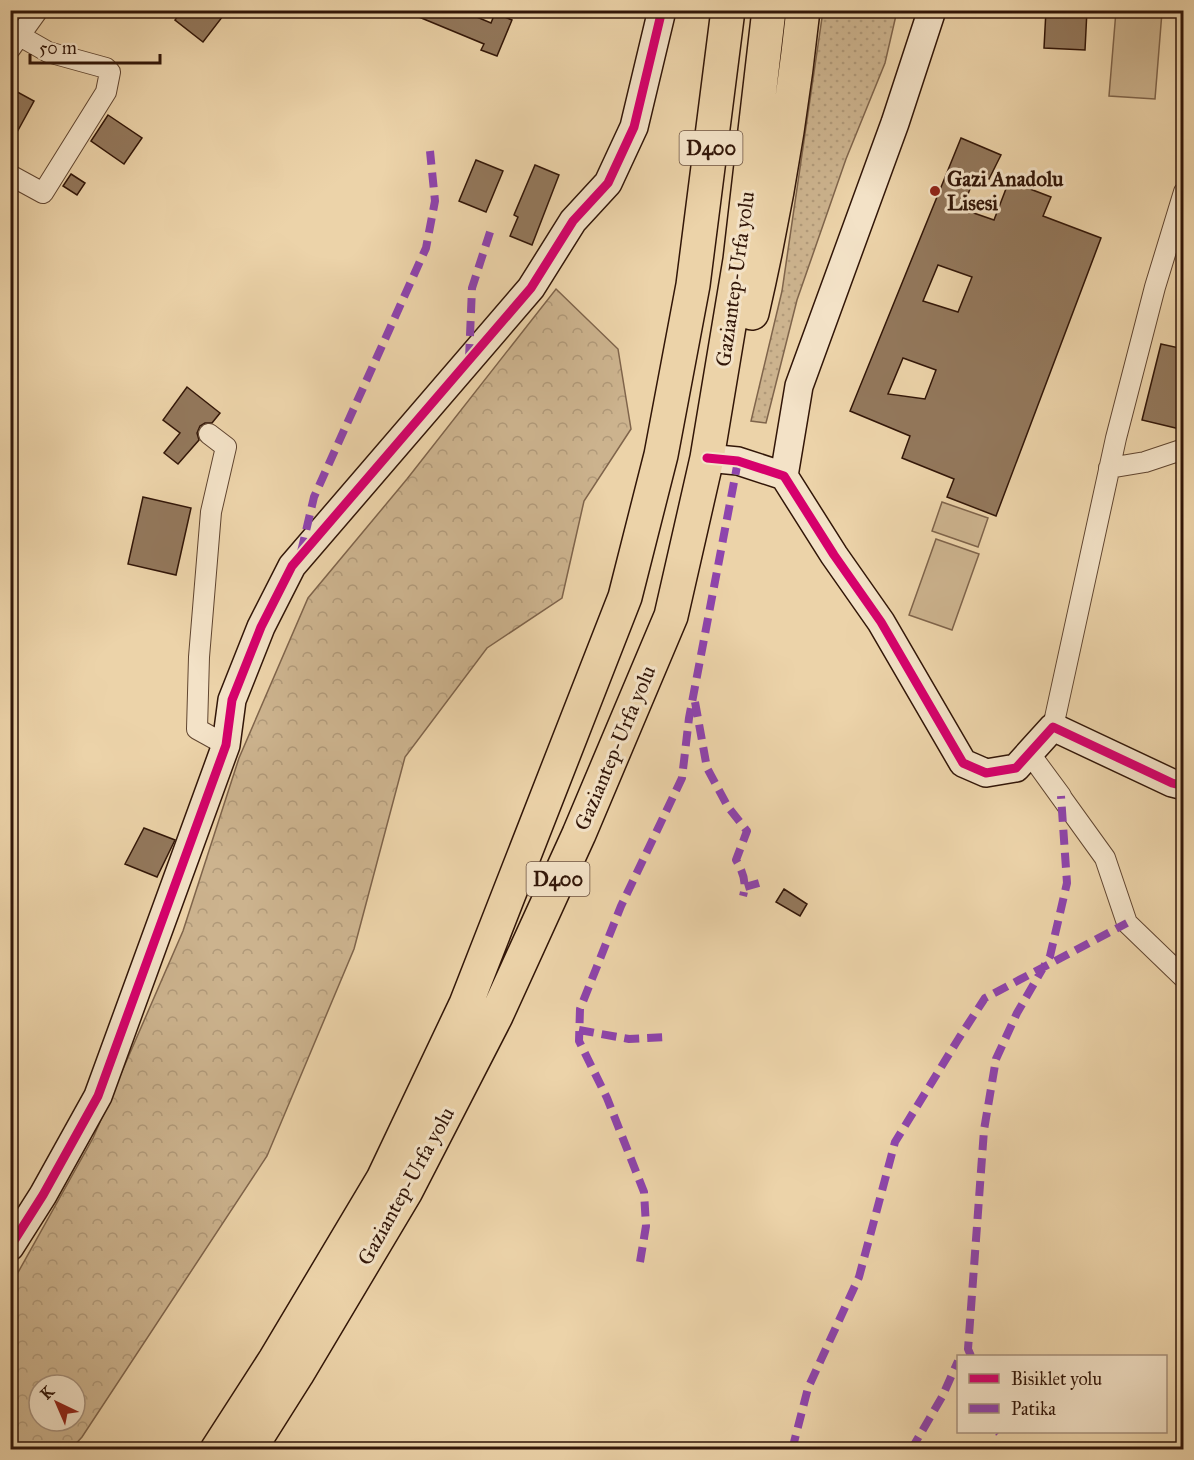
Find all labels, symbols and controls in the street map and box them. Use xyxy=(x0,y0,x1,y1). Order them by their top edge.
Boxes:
scale bar xyxy=(30,27,160,65)
text: 50 m xyxy=(39,37,77,59)
road number: D400 xyxy=(680,131,742,165)
place label: Gazi Anadolu Lisesi xyxy=(947,166,1064,216)
marker: Gazi Anadolu Lisesi xyxy=(928,184,942,198)
street label: Gaziantep-Urfa yolu xyxy=(710,190,760,368)
street label: Gaziantep-Urfa yolu xyxy=(569,662,661,834)
road number: D400 xyxy=(526,862,590,896)
street label: Gaziantep-Urfa yolu xyxy=(352,1102,460,1270)
legend xyxy=(957,1355,1167,1433)
text: Bisiklet yolu xyxy=(1011,1368,1102,1390)
north arrow xyxy=(27,1373,87,1433)
text: K xyxy=(36,1381,58,1403)
text: Patika xyxy=(1011,1398,1056,1420)

